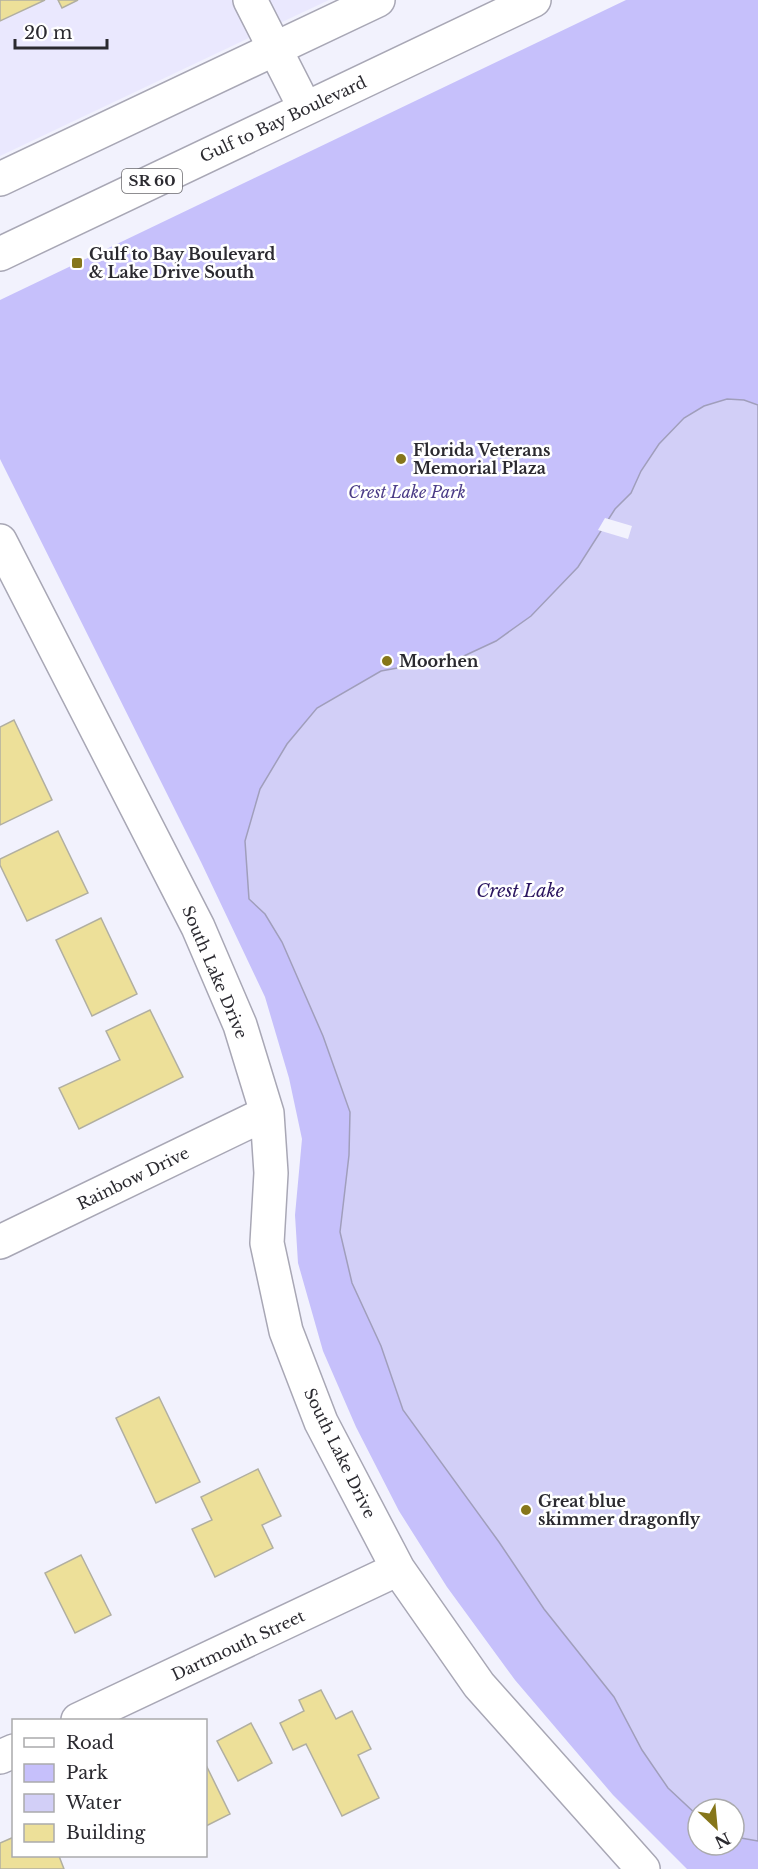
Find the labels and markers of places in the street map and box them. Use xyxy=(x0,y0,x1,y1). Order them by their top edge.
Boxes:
place label: Gulf to Bay Boulevard & Lake Drive South xyxy=(89,244,275,282)
marker: Gulf to Bay Boulevard & Lake Drive South xyxy=(70,256,84,270)
place label: Florida Veterans Memorial Plaza xyxy=(413,440,551,478)
marker: Florida Veterans Memorial Plaza xyxy=(394,452,408,466)
place label: Moorhen xyxy=(399,651,479,671)
marker: Moorhen xyxy=(380,654,394,668)
place label: Great blue skimmer dragonfly xyxy=(538,1491,701,1529)
marker: Great blue skimmer dragonfly xyxy=(519,1503,533,1517)

